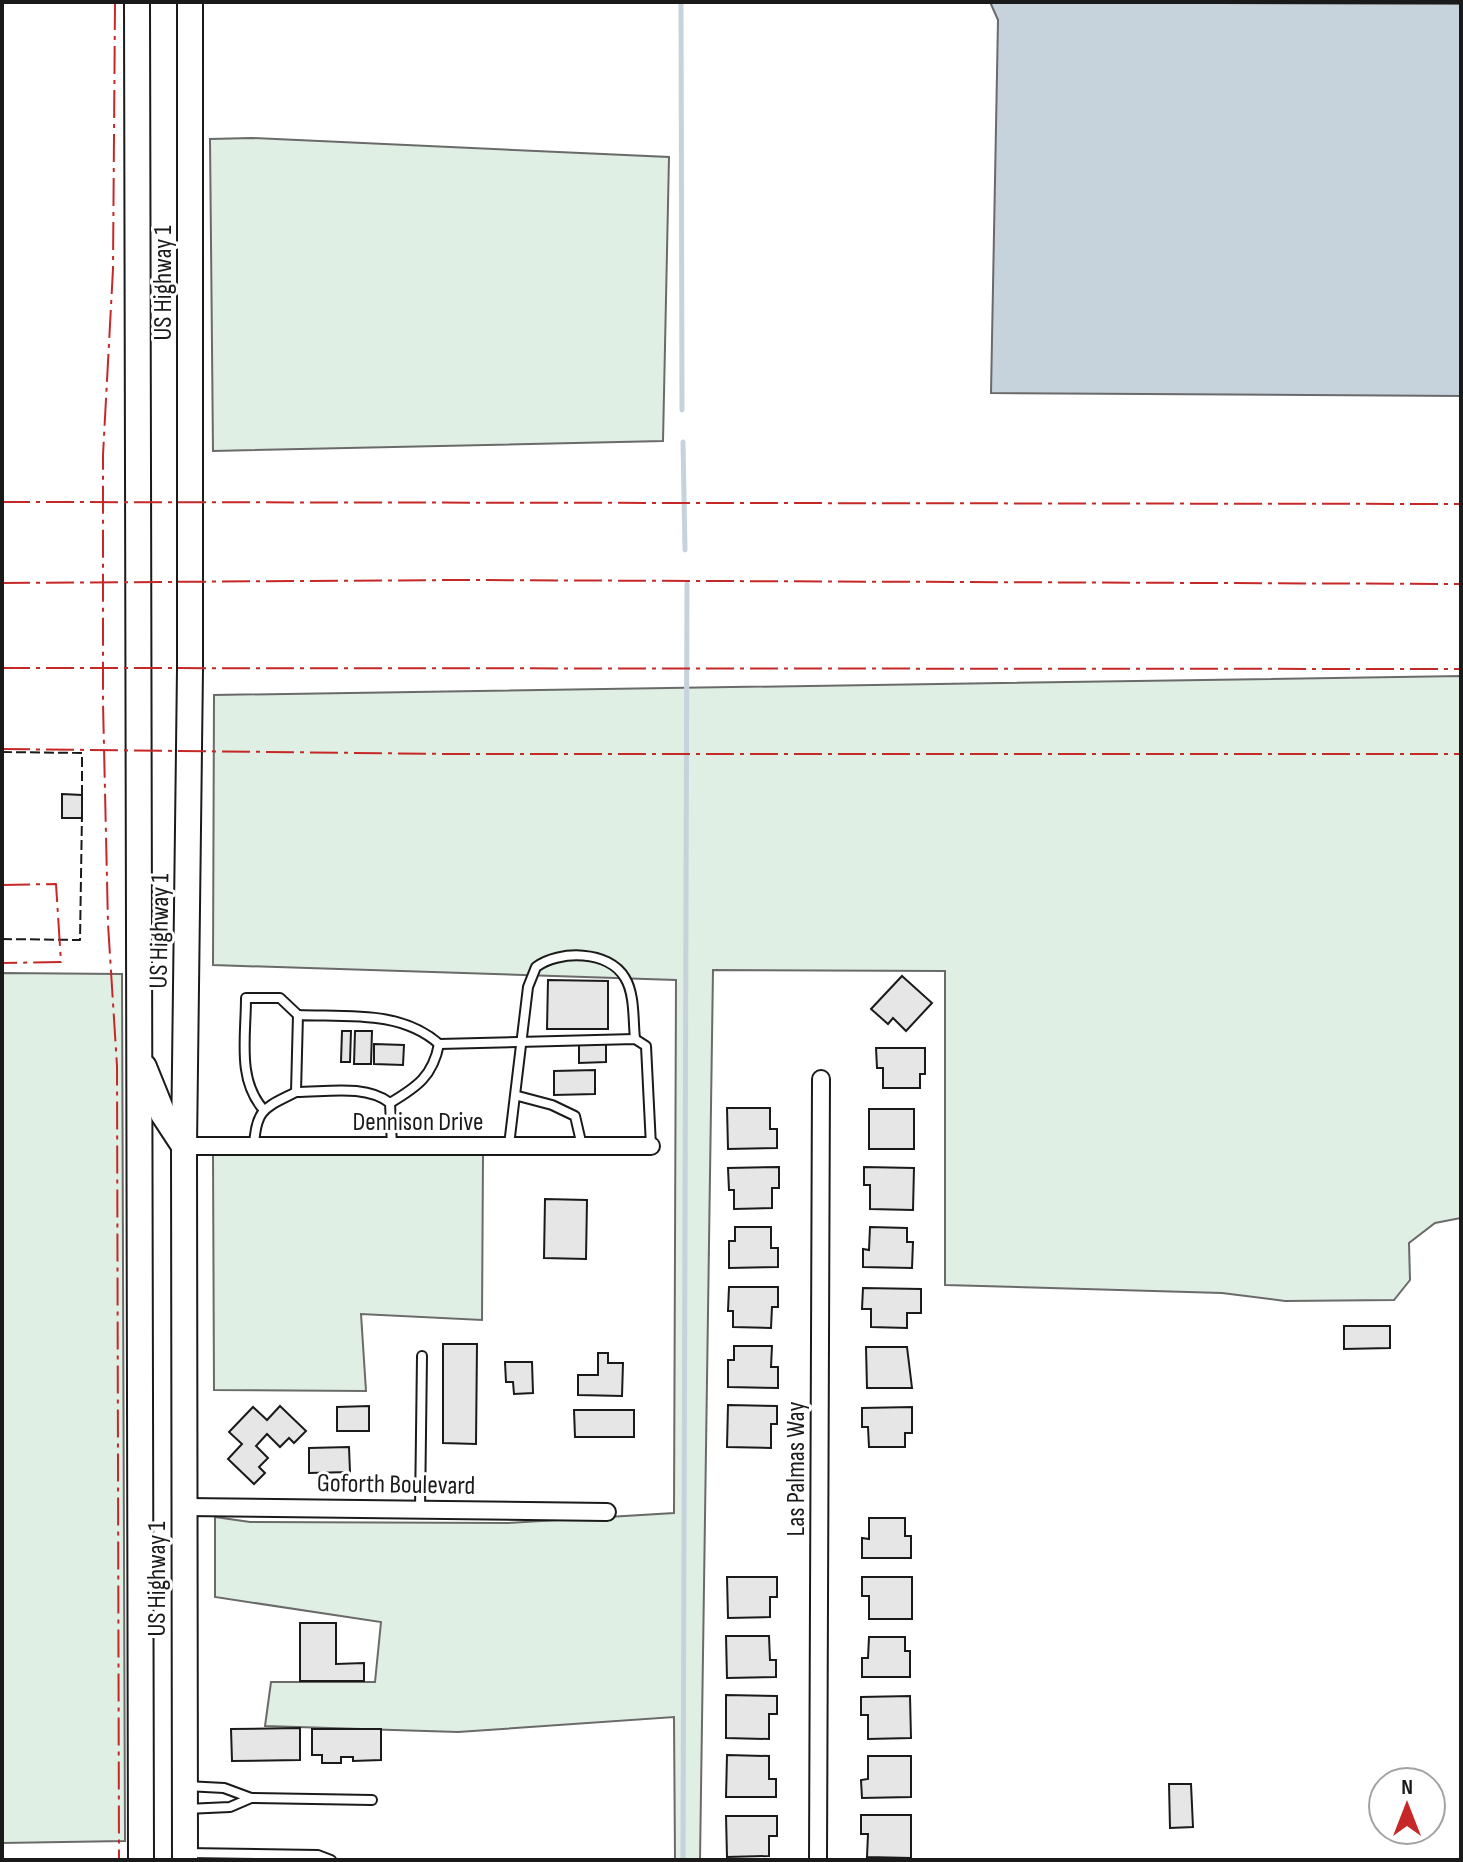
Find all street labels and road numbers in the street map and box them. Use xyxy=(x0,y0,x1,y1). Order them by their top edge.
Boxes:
street label: US Highway 1 xyxy=(148,225,179,341)
street label: US Highway 1 xyxy=(143,873,177,989)
street label: Dennison Drive xyxy=(352,1107,484,1138)
street label: Las Palmas Way xyxy=(781,1402,812,1536)
street label: Goforth Boulevard xyxy=(317,1468,475,1502)
street label: US Highway 1 xyxy=(142,1521,173,1637)

